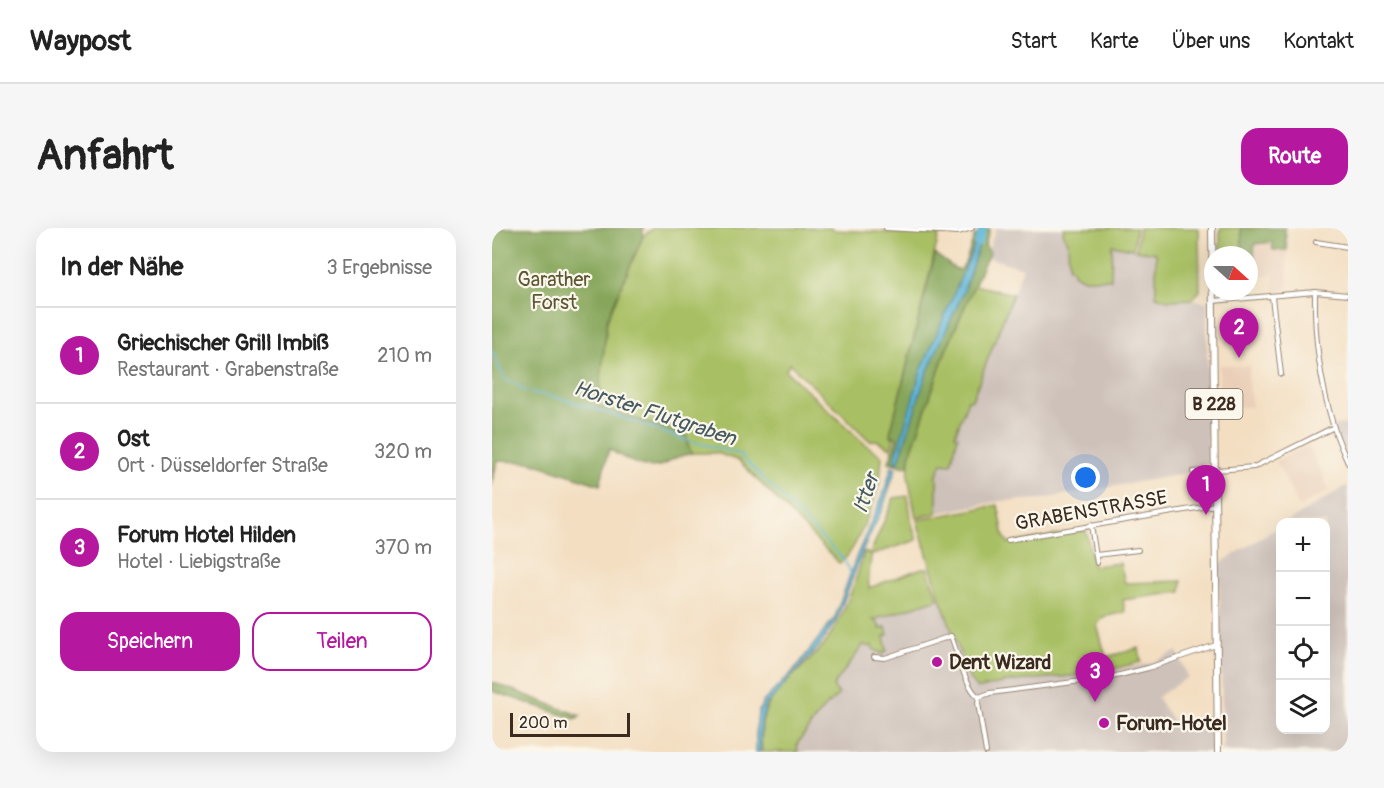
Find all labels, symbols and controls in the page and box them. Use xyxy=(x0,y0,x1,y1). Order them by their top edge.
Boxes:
text: Waypost xyxy=(30,24,131,59)
text: Start xyxy=(1011,28,1057,55)
text: Karte xyxy=(1090,28,1139,55)
text: Über uns xyxy=(1172,28,1250,55)
text: Kontakt xyxy=(1283,28,1354,55)
button: Route xyxy=(1241,128,1348,185)
text: Anfahrt xyxy=(36,130,174,182)
north arrow xyxy=(1204,246,1258,300)
text: In der Nähe xyxy=(60,251,183,283)
text: 3 Ergebnisse xyxy=(327,255,432,280)
park label: Garather Forst xyxy=(518,267,590,315)
pin: 2 xyxy=(1220,308,1258,358)
text: Griechischer Grill Imbiß xyxy=(117,329,329,357)
text: 1 xyxy=(76,343,83,368)
text: 210 m xyxy=(377,343,432,368)
text: Restaurant · Grabenstraße xyxy=(117,357,339,382)
water label: Horster Flutgraben xyxy=(570,375,740,453)
road number: B 228 xyxy=(1186,389,1242,419)
text: Ost xyxy=(117,425,150,453)
text: 2 xyxy=(74,439,85,464)
text: 320 m xyxy=(374,439,432,464)
text: Ort · Düsseldorfer Straße xyxy=(117,453,328,478)
your location xyxy=(1071,463,1100,492)
pin: 1 xyxy=(1186,466,1226,515)
water label: Itter xyxy=(847,467,887,517)
street label: GRABENSTRASSE xyxy=(1013,485,1169,536)
map controls xyxy=(1276,518,1330,734)
button: + xyxy=(1276,518,1330,572)
text: Forum Hotel Hilden xyxy=(117,521,296,549)
text: 3 xyxy=(74,535,85,560)
text: 370 m xyxy=(375,535,432,560)
text: Hotel · Liebigstraße xyxy=(117,549,281,574)
button: − xyxy=(1276,572,1330,626)
button: Speichern xyxy=(60,612,240,671)
button: Teilen xyxy=(252,612,432,671)
button: locate xyxy=(1276,626,1330,680)
place label: Dent Wizard xyxy=(949,650,1051,675)
pin: 3 xyxy=(1076,652,1114,702)
marker: Dent Wizard xyxy=(930,655,944,669)
button: layers xyxy=(1276,680,1330,734)
scale bar xyxy=(510,710,630,738)
place label: Forum-Hotel xyxy=(1116,711,1227,736)
text: 200 m xyxy=(519,713,567,733)
marker: Forum-Hotel xyxy=(1097,716,1111,730)

